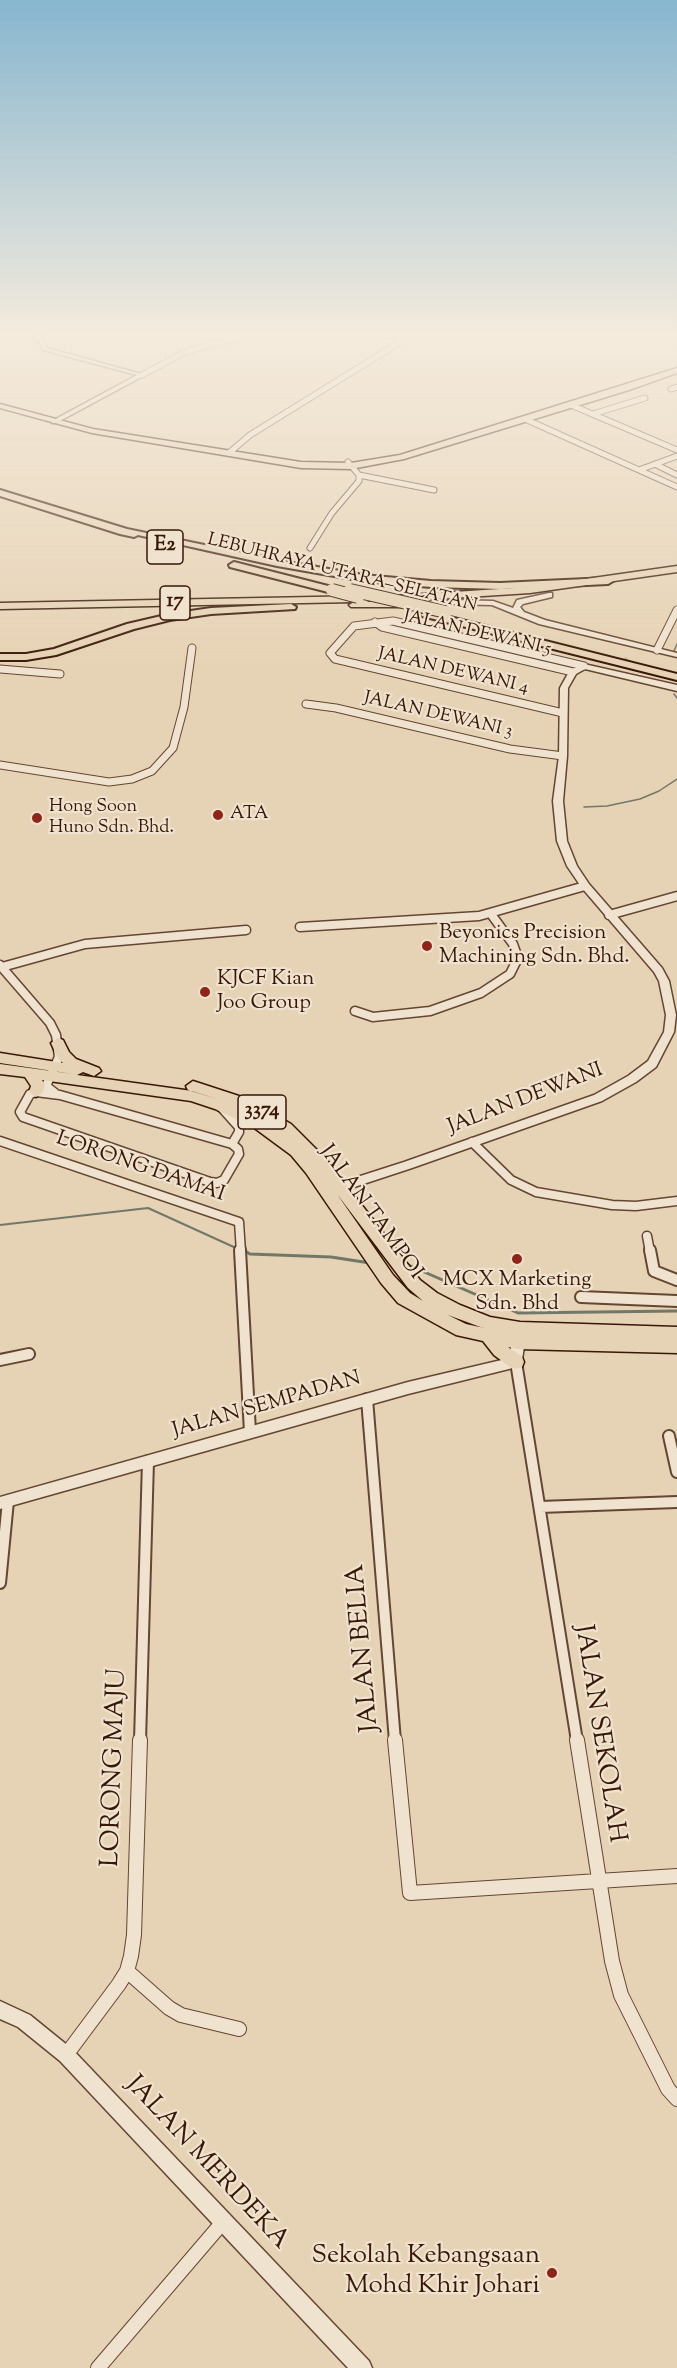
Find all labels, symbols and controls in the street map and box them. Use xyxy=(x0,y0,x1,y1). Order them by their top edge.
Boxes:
road number: E2 xyxy=(147,530,183,564)
street label: LEBUHRAYA UTARA–SELATAN xyxy=(205,530,479,618)
road number: 17 xyxy=(160,586,190,620)
street label: JALAN DEWANI 5 xyxy=(401,606,553,662)
street label: JALAN DEWANI 4 xyxy=(376,644,530,700)
street label: JALAN DEWANI 3 xyxy=(361,688,515,744)
place label: Hong Soon Huno Sdn. Bhd. xyxy=(49,797,174,840)
place label: ATA xyxy=(230,804,269,826)
marker: ATA xyxy=(211,808,225,822)
marker: Hong Soon Huno Sdn. Bhd. xyxy=(30,811,44,825)
place label: Beyonics Precision Machining Sdn. Bhd. xyxy=(439,921,630,971)
marker: Beyonics Precision Machining Sdn. Bhd. xyxy=(420,939,434,953)
place label: KJCF Kian Joo Group xyxy=(217,967,314,1017)
marker: KJCF Kian Joo Group xyxy=(198,985,212,999)
street label: JALAN DEWANI xyxy=(445,1059,607,1141)
road number: 3374 xyxy=(238,1095,286,1129)
street label: LORONG DAMAI xyxy=(52,1127,228,1209)
street label: JALAN TAMPOI xyxy=(313,1141,427,1285)
marker: MCX Marketing Sdn. Bhd xyxy=(510,1252,524,1266)
place label: MCX Marketing Sdn. Bhd xyxy=(443,1268,591,1318)
street label: JALAN SEMPADAN xyxy=(170,1367,364,1445)
street label: JALAN BELIA xyxy=(342,1562,388,1734)
street label: JALAN SEKOLAH xyxy=(565,1623,631,1845)
street label: LORONG MAJU xyxy=(97,1668,135,1868)
street label: JALAN MERDEKA xyxy=(117,2071,295,2257)
place label: Sekolah Kebangsaan Mohd Khir Johari xyxy=(312,2242,540,2304)
marker: Sekolah Kebangsaan Mohd Khir Johari xyxy=(545,2266,559,2280)

